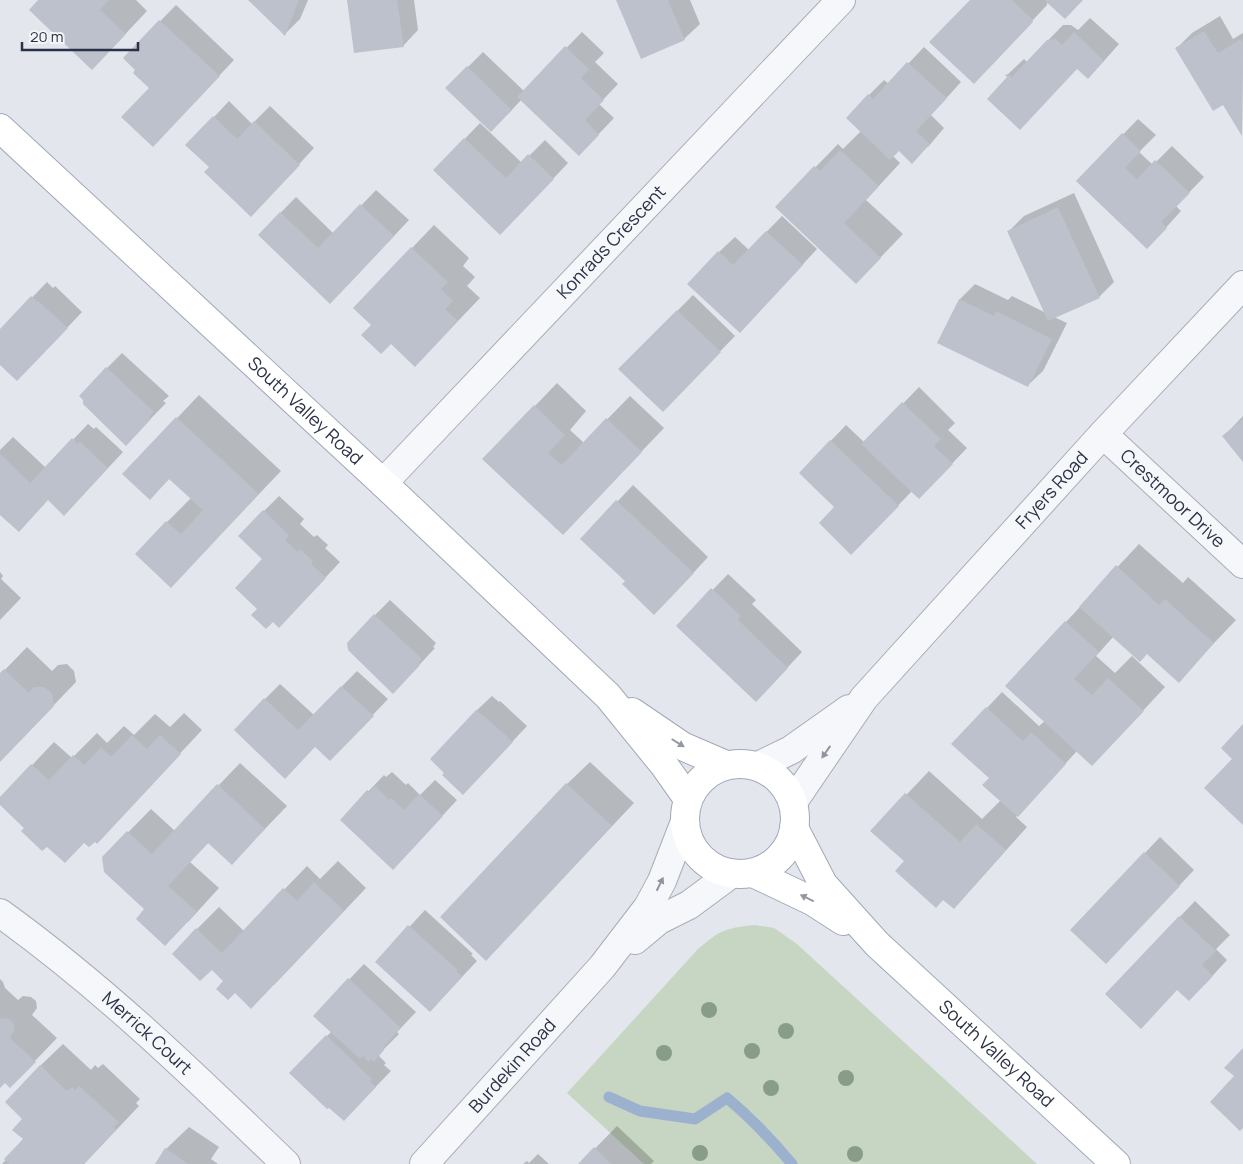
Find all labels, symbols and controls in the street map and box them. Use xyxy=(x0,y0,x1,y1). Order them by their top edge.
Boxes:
scale bar xyxy=(22,20,139,52)
text: 20 m xyxy=(30,26,63,47)
street label: Konrads Crescent xyxy=(551,179,670,303)
street label: South Valley Road xyxy=(243,351,368,469)
street label: Crestmoor Drive xyxy=(1116,443,1231,553)
street label: Fryers Road xyxy=(1010,446,1093,534)
one-way arrow xyxy=(671,738,685,747)
one-way arrow xyxy=(821,745,831,759)
one-way arrow xyxy=(656,877,664,891)
one-way arrow xyxy=(800,894,814,902)
street label: Merrick Court xyxy=(97,986,198,1079)
street label: South Valley Road xyxy=(934,994,1060,1112)
street label: Burdekin Road xyxy=(463,1013,561,1118)

